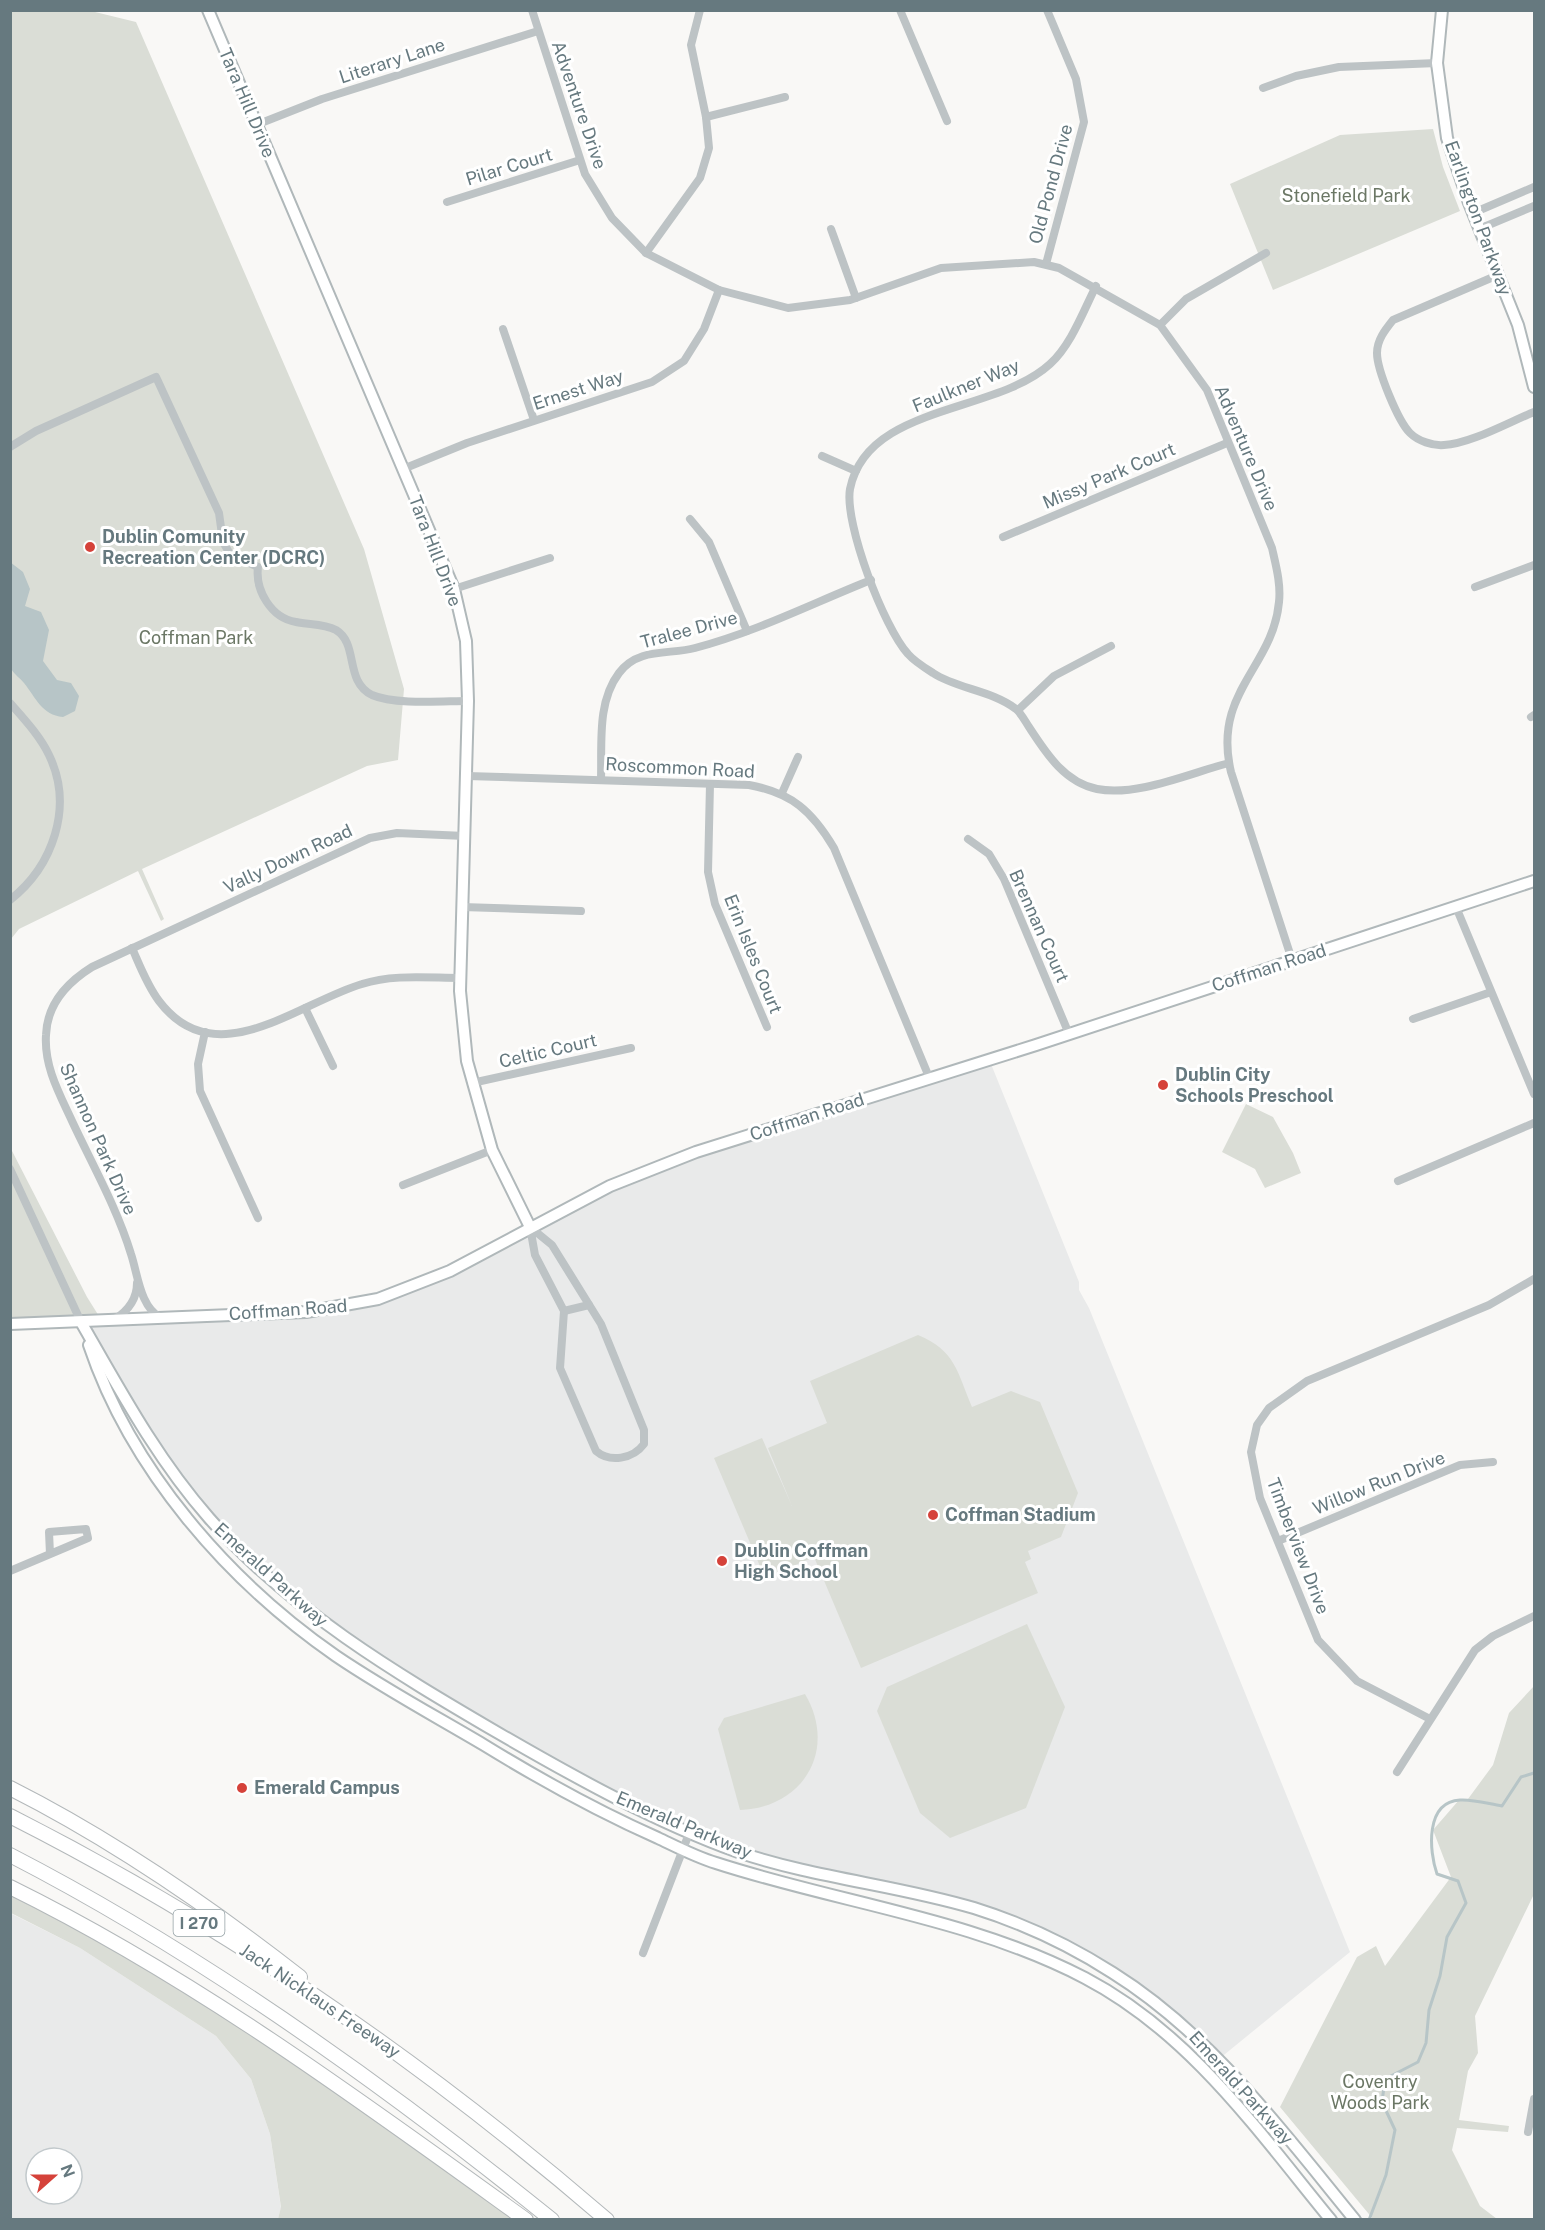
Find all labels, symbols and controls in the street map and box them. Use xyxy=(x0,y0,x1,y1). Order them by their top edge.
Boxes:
street label: Literary Lane xyxy=(336,33,448,88)
street label: Adventure Drive xyxy=(548,38,611,172)
street label: Tara Hill Drive xyxy=(215,45,280,161)
street label: Old Pond Drive xyxy=(1024,122,1077,246)
street label: Earlington Parkway xyxy=(1441,138,1516,298)
street label: Pilar Court xyxy=(463,143,555,190)
park label: Stonefield Park xyxy=(1281,185,1411,206)
street label: Faulkner Way xyxy=(909,354,1023,417)
street label: Ernest Way xyxy=(530,365,626,414)
street label: Adventure Drive xyxy=(1211,382,1282,514)
street label: Missy Park Court xyxy=(1039,438,1178,513)
street label: Tara Hill Drive xyxy=(405,492,466,609)
place label: Dublin Comunity Recreation Center (DCRC) xyxy=(102,526,325,568)
marker: Dublin Comunity Recreation Center (DCRC) xyxy=(83,540,97,554)
street label: Tralee Drive xyxy=(638,607,740,653)
park label: Coffman Park xyxy=(139,627,253,648)
street label: Roscommon Road xyxy=(605,753,755,782)
street label: Vally Down Road xyxy=(220,820,355,898)
street label: Brennan Court xyxy=(1005,866,1074,986)
street label: Erin Isles Court xyxy=(720,891,787,1017)
street label: Coffman Road xyxy=(1209,939,1329,996)
street label: Celtic Court xyxy=(497,1029,599,1072)
street label: Shannon Park Drive xyxy=(56,1060,141,1218)
place label: Dublin City Schools Preschool xyxy=(1175,1064,1334,1106)
marker: Dublin City Schools Preschool xyxy=(1156,1078,1170,1092)
street label: Coffman Road xyxy=(747,1088,867,1145)
street label: Coffman Road xyxy=(228,1295,348,1324)
street label: Willow Run Drive xyxy=(1310,1446,1448,1519)
street label: Timberview Drive xyxy=(1263,1475,1334,1617)
place label: Coffman Stadium xyxy=(945,1504,1096,1525)
marker: Coffman Stadium xyxy=(926,1508,940,1522)
street label: Emerald Parkway xyxy=(210,1518,333,1631)
place label: Dublin Coffman High School xyxy=(734,1540,868,1582)
marker: Dublin Coffman High School xyxy=(715,1554,729,1568)
place label: Emerald Campus xyxy=(254,1777,400,1798)
marker: Emerald Campus xyxy=(235,1781,249,1795)
street label: Emerald Parkway xyxy=(613,1787,755,1863)
road number: I 270 xyxy=(174,1910,224,1936)
street label: Jack Nicklaus Freeway xyxy=(236,1939,405,2062)
street label: Emerald Parkway xyxy=(1185,2027,1298,2149)
park label: Coventry Woods Park xyxy=(1330,2071,1430,2113)
north arrow xyxy=(24,2146,84,2206)
text: N xyxy=(56,2162,79,2180)

